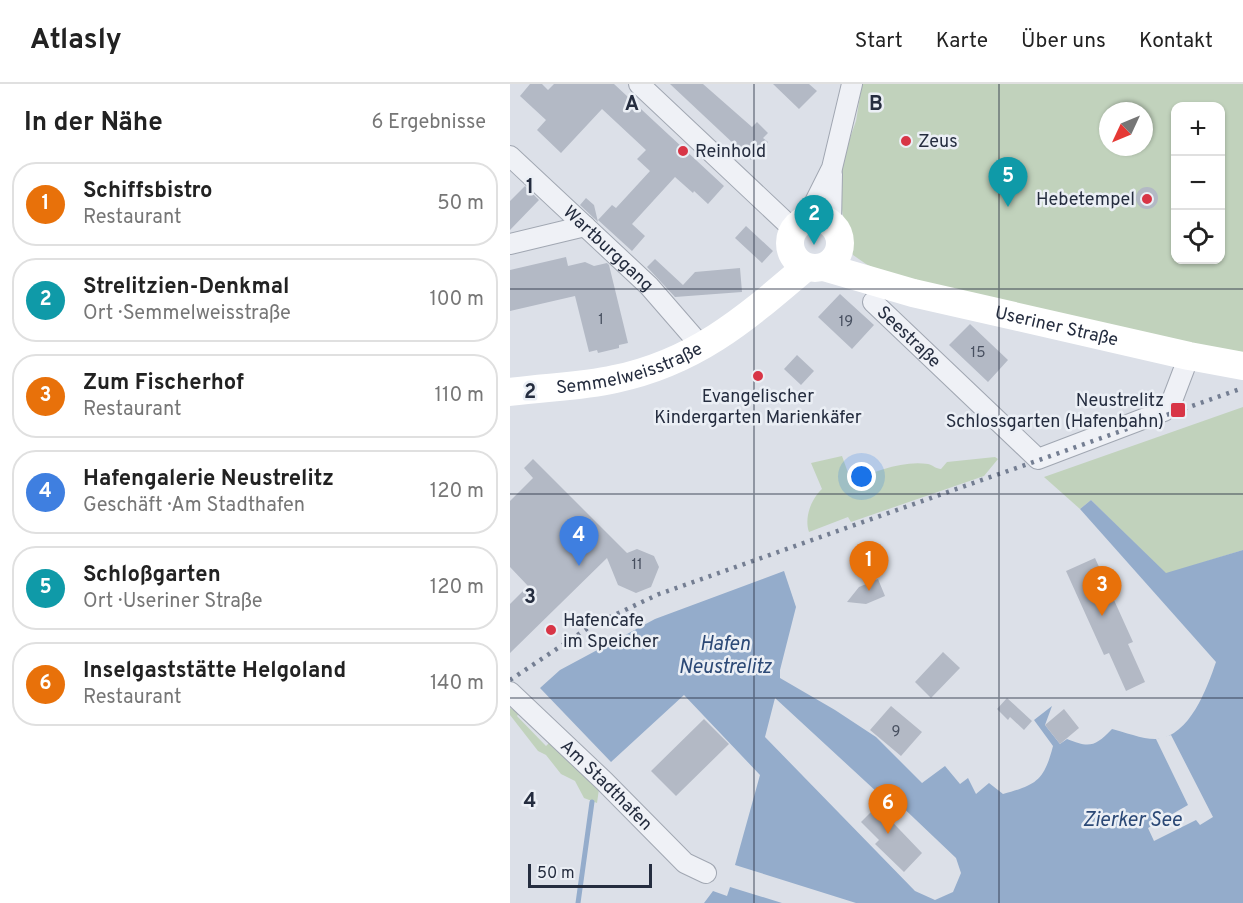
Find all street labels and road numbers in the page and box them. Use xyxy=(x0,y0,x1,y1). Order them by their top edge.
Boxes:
street label: Wartburggang xyxy=(557,201,658,297)
street label: Seestraße xyxy=(871,302,945,373)
street label: Useriner Straße xyxy=(992,302,1120,352)
street label: Semmelweisstraße xyxy=(555,338,707,400)
street label: Am Stadthafen xyxy=(555,735,657,836)

